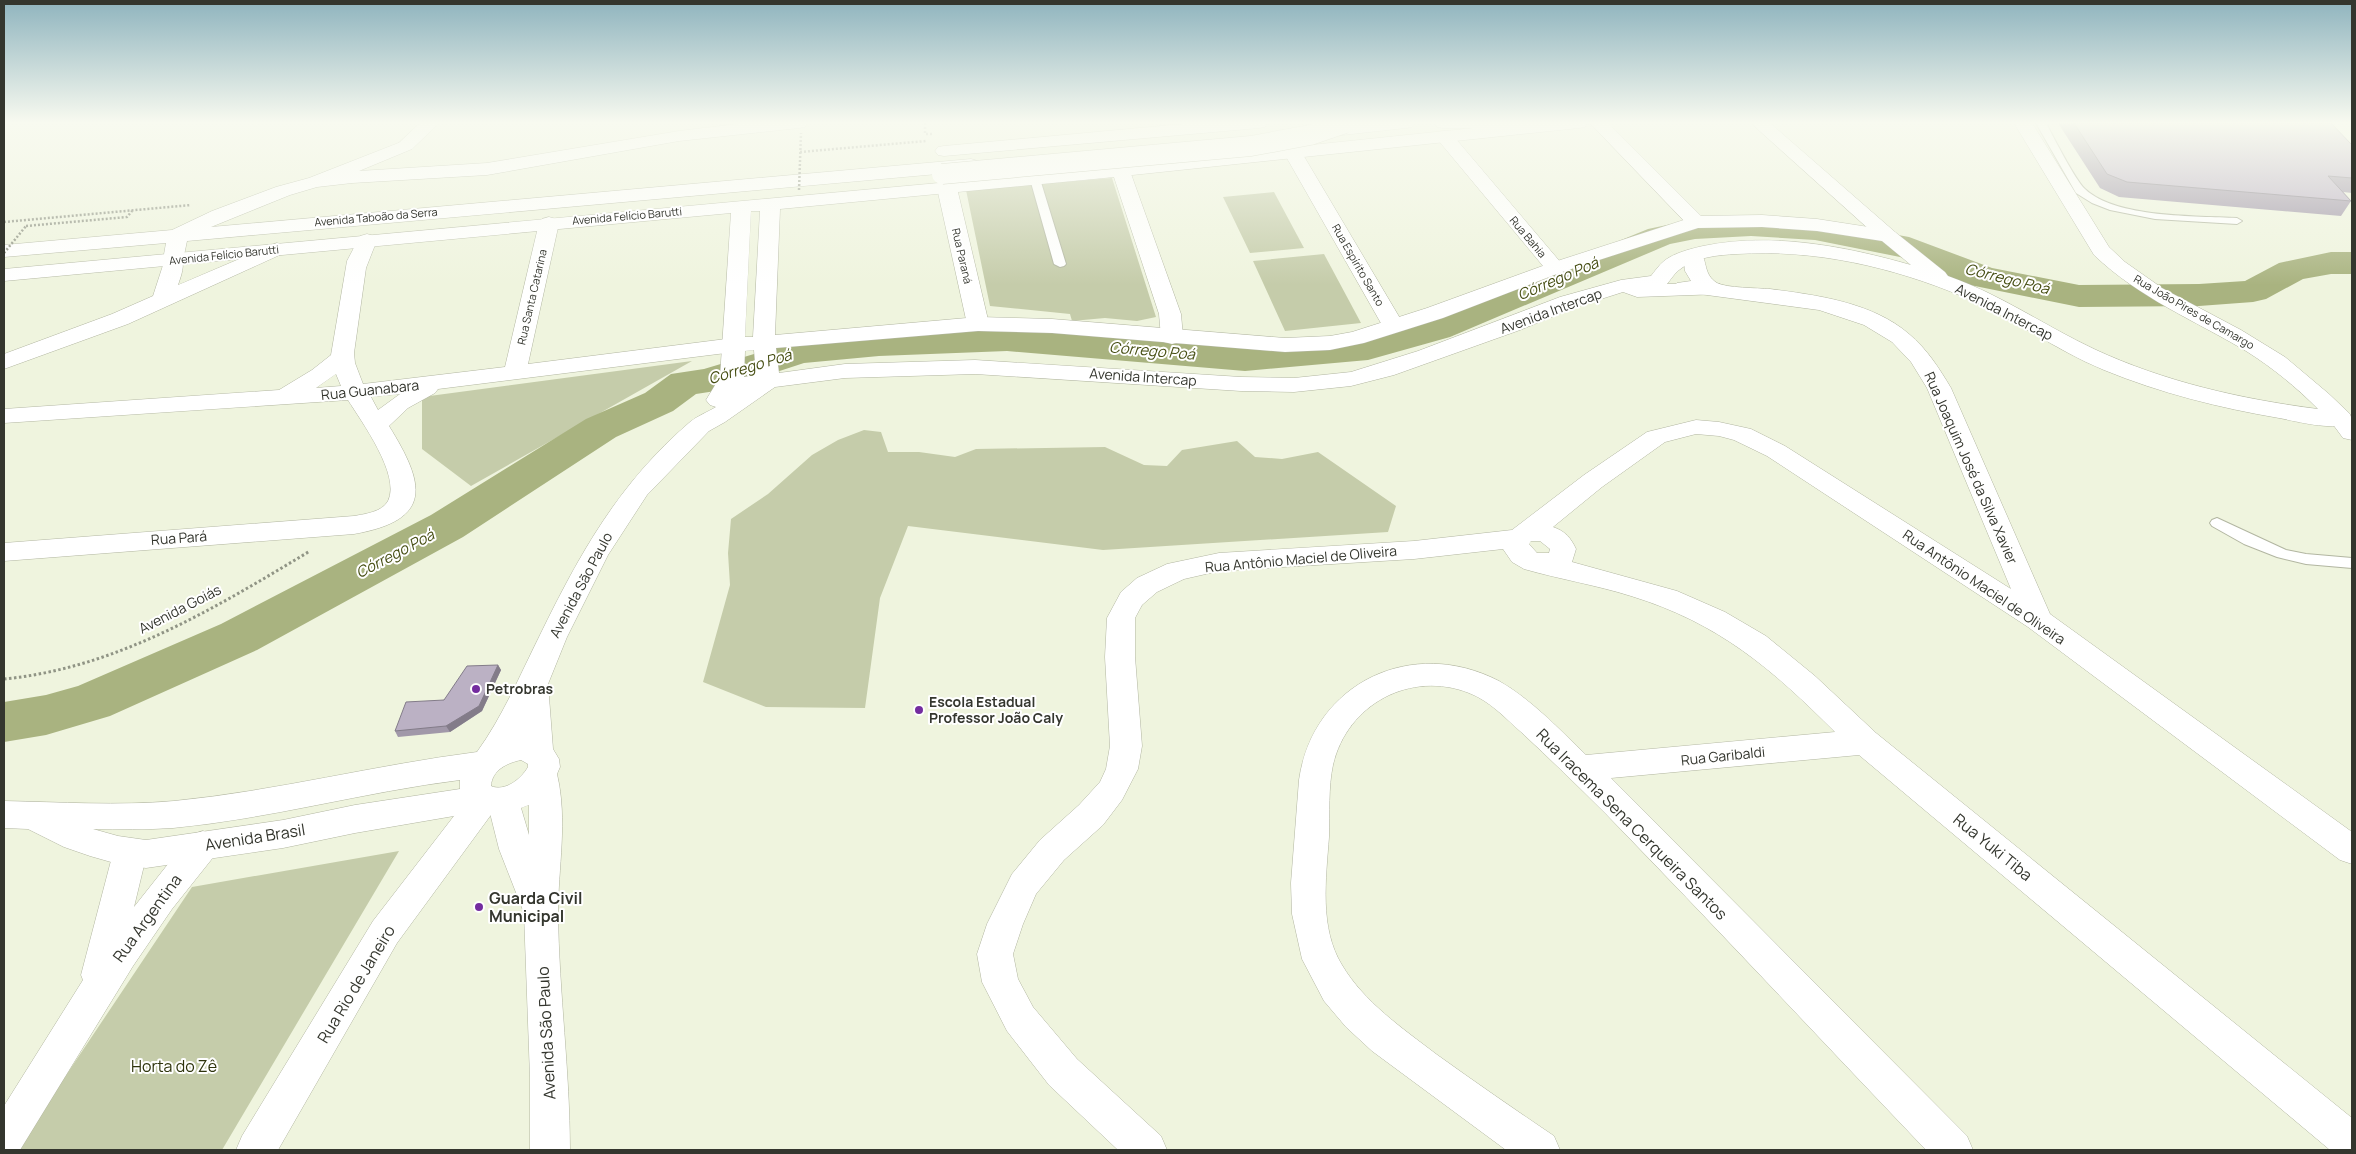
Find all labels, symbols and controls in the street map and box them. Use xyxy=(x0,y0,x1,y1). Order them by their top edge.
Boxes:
street label: Avenida Felício Barutti xyxy=(571,203,683,228)
street label: Avenida Taboão da Serra xyxy=(314,204,438,229)
street label: Rua Bahia xyxy=(1507,213,1550,261)
street label: Rua Espírito Santo xyxy=(1329,221,1388,309)
street label: Rua Paraná xyxy=(949,227,976,285)
street label: Avenida Felício Barutti xyxy=(168,241,280,268)
street label: Rua Santa Catarina xyxy=(513,248,550,346)
water label: Córrego Poá xyxy=(1514,252,1602,305)
water label: Córrego Poá xyxy=(1963,258,2052,299)
street label: Rua João Pires de Camargo xyxy=(2131,271,2258,353)
street label: Avenida Intercap xyxy=(1952,279,2056,344)
street label: Avenida Intercap xyxy=(1497,283,1605,338)
water label: Córrego Poá xyxy=(1108,336,1196,365)
water label: Córrego Poá xyxy=(706,344,795,389)
street label: Avenida Intercap xyxy=(1089,363,1197,390)
street label: Rua Joaquim José da Silva Xavier xyxy=(1920,369,2023,567)
street label: Rua Guanabara xyxy=(320,375,420,404)
water label: Córrego Poá xyxy=(352,524,438,583)
street label: Rua Antônio Maciel de Oliveira xyxy=(1899,525,2069,648)
street label: Rua Pará xyxy=(150,526,208,549)
street label: Avenida São Paulo xyxy=(545,529,616,641)
street label: Rua Antônio Maciel de Oliveira xyxy=(1204,541,1398,576)
street label: Avenida Goiás xyxy=(135,580,224,637)
place label: Petrobras xyxy=(486,679,554,698)
marker: Petrobras xyxy=(470,683,482,695)
place label: Escola Estadual Professor João Caly xyxy=(929,692,1063,727)
marker: Escola Estadual Professor João Caly xyxy=(913,704,925,716)
street label: Rua Iracema Sena Cerqueira Santos xyxy=(1532,724,1732,924)
street label: Rua Garibaldi xyxy=(1680,742,1766,769)
street label: Rua Yuki Tiba xyxy=(1949,808,2037,886)
street label: Avenida Brasil xyxy=(203,818,307,856)
street label: Rua Argentina xyxy=(108,870,186,966)
place label: Guarda Civil Municipal xyxy=(489,887,583,927)
marker: Guarda Civil Municipal xyxy=(473,901,485,913)
street label: Rua Rio de Janeiro xyxy=(312,921,400,1047)
street label: Avenida São Paulo xyxy=(532,966,560,1100)
park label: Horta do Zê xyxy=(131,1055,217,1077)

